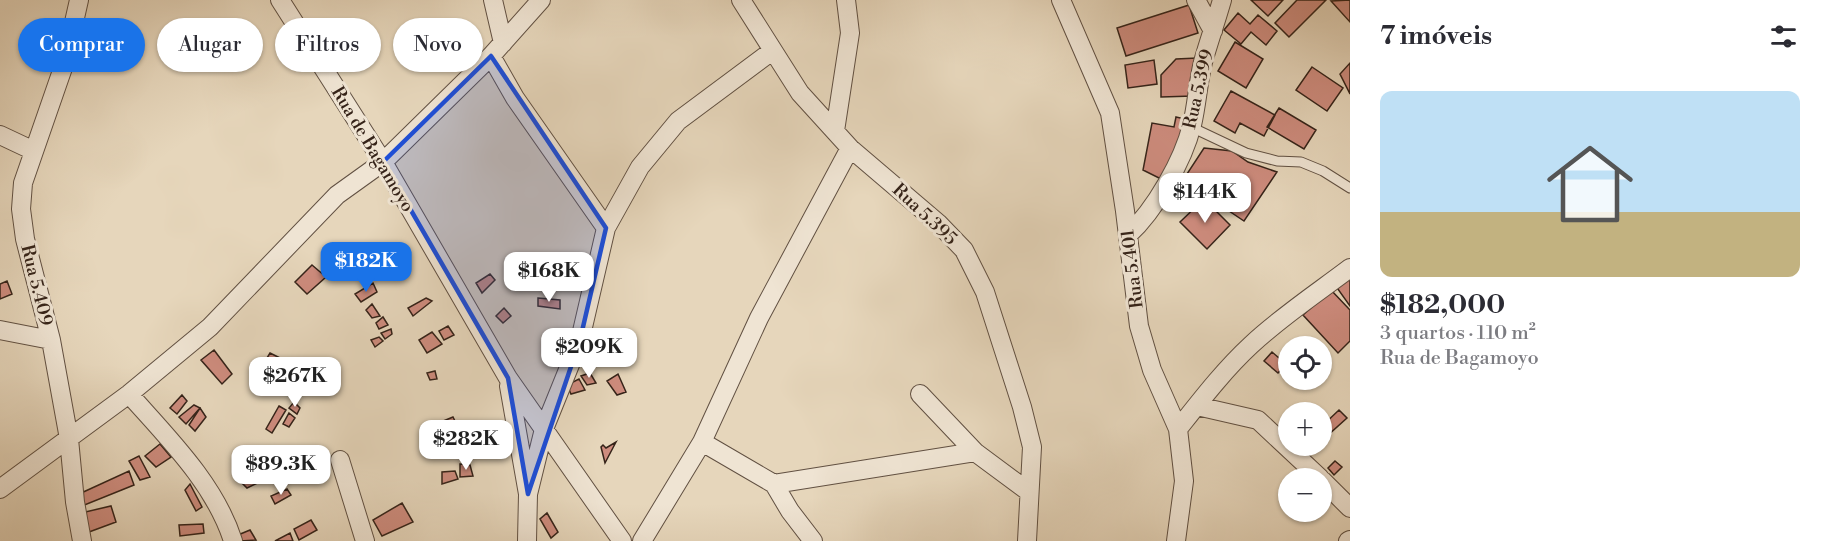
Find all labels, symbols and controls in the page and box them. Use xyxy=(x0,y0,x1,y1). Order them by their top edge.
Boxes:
chip: Comprar xyxy=(18,18,145,72)
chip: Alugar xyxy=(157,18,263,72)
chip: Filtros xyxy=(275,18,381,72)
chip: Novo xyxy=(393,18,483,72)
text: 7 imóveis xyxy=(1380,20,1492,52)
icon: filters xyxy=(1767,20,1800,53)
street label: Rua 5.399 xyxy=(1178,47,1219,131)
street label: Rua de Bagamoyo xyxy=(326,82,419,216)
icon: home xyxy=(1536,130,1644,238)
pin: $144K xyxy=(1163,173,1247,224)
street label: Rua 5.395 xyxy=(887,179,962,250)
text: $144K xyxy=(1173,180,1237,205)
street label: Rua 5.401 xyxy=(1116,228,1149,310)
street label: Rua 5.409 xyxy=(15,242,58,328)
pin: $182K xyxy=(324,242,408,293)
text: $182K xyxy=(335,249,397,274)
pin: $168K xyxy=(507,252,591,303)
text: $168K xyxy=(518,259,580,284)
text: $182,000 xyxy=(1380,289,1505,321)
text: 3 quartos · 110 m² xyxy=(1380,321,1536,346)
pin: $209K xyxy=(547,328,631,379)
text: $209K xyxy=(555,335,623,360)
map controls xyxy=(1278,336,1332,522)
button: locate xyxy=(1278,336,1332,390)
text: Rua de Bagamoyo xyxy=(1380,346,1539,371)
pin: $267K xyxy=(253,357,337,408)
text: $267K xyxy=(263,364,327,389)
button: + xyxy=(1278,402,1332,456)
pin: $282K xyxy=(424,420,508,471)
text: $282K xyxy=(433,427,499,452)
pin: $89.3K xyxy=(232,445,330,496)
text: $89.3K xyxy=(246,452,316,477)
button: − xyxy=(1278,468,1332,522)

